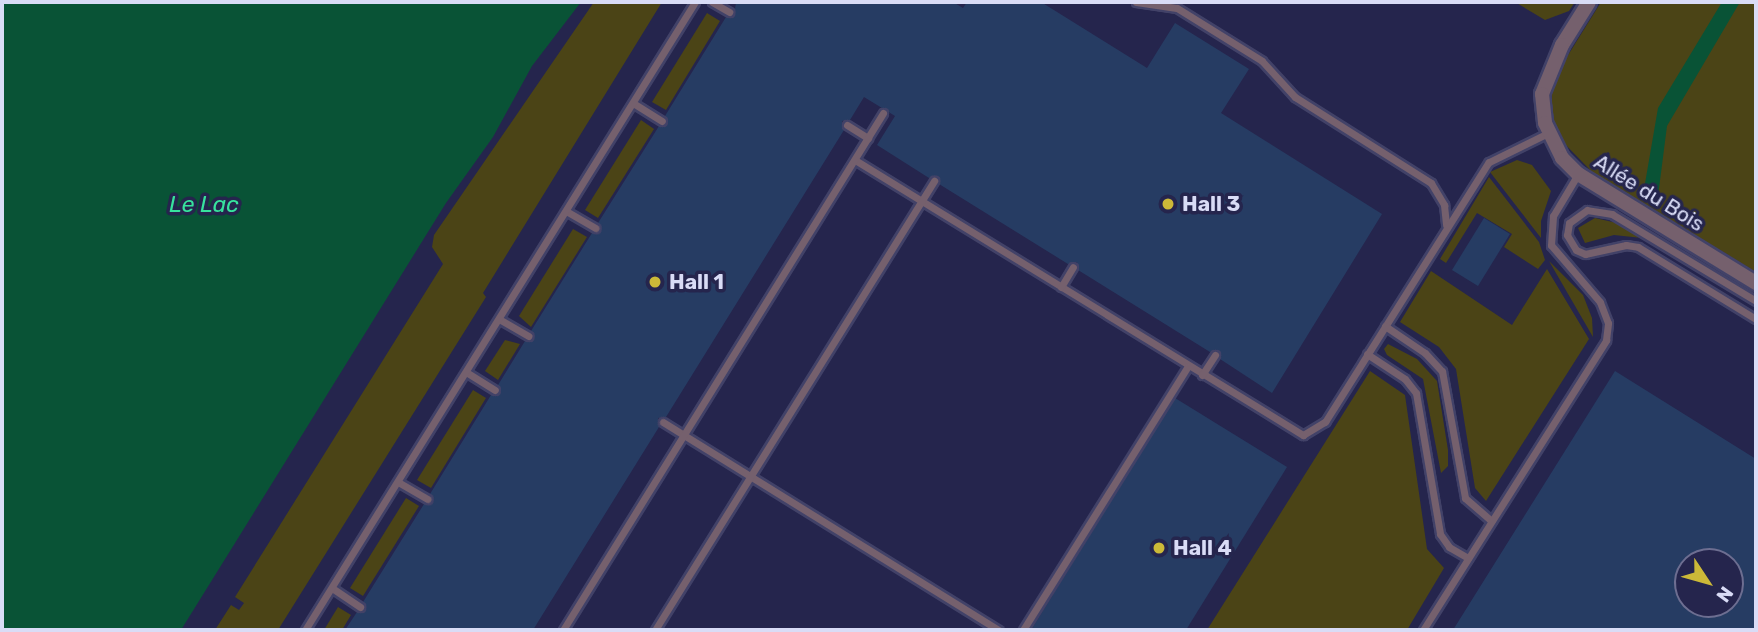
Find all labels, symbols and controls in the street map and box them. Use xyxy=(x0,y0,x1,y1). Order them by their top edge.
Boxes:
street label: Allée du Bois xyxy=(1589,149,1709,237)
water label: Le Lac xyxy=(169,190,239,218)
place label: Hall 3 xyxy=(1182,191,1240,217)
marker: Hall 3 xyxy=(1160,196,1176,212)
place label: Hall 1 xyxy=(669,269,724,295)
marker: Hall 1 xyxy=(647,274,663,290)
place label: Hall 4 xyxy=(1173,535,1232,561)
marker: Hall 4 xyxy=(1151,540,1167,556)
north arrow xyxy=(1674,548,1744,618)
text: N xyxy=(1711,582,1738,607)

